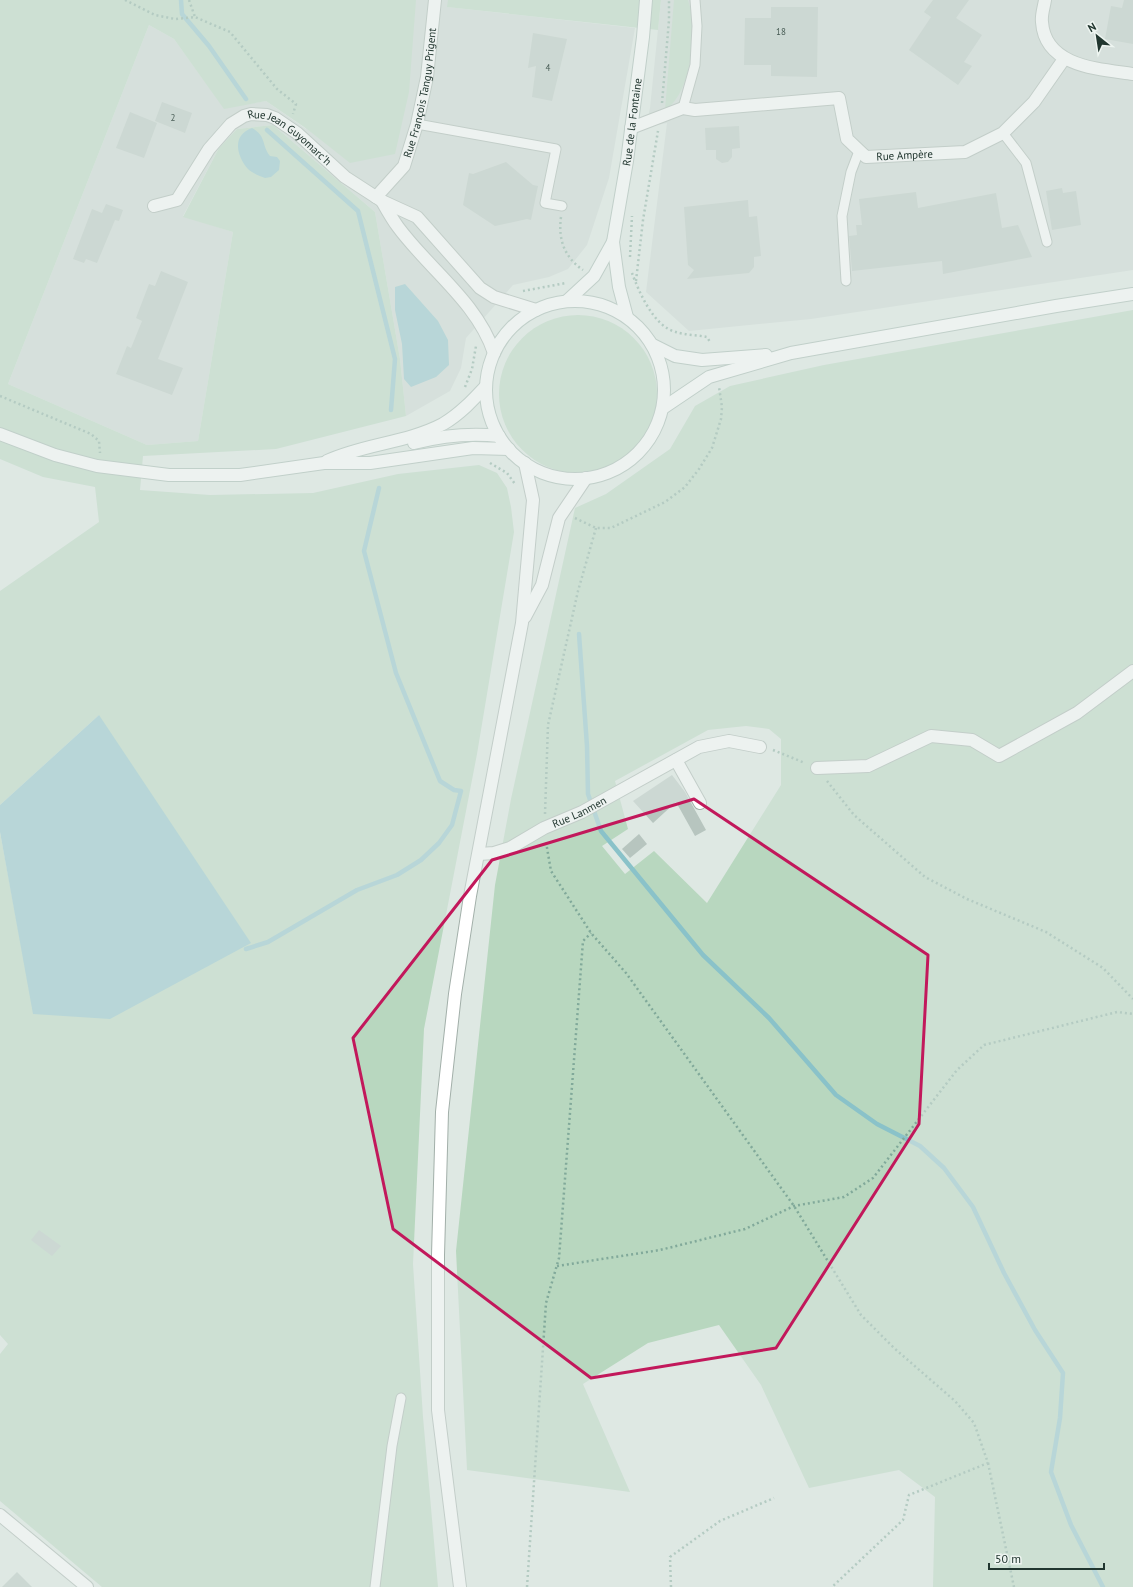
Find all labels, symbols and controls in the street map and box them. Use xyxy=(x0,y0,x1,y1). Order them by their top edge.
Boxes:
north arrow xyxy=(1077,16,1117,56)
text: N xyxy=(1085,19,1099,35)
house number: 18 xyxy=(776,26,786,37)
street label: Rue François Tanguy Prigent xyxy=(400,27,439,159)
house number: 4 xyxy=(546,62,551,73)
street label: Rue de la Fontaine xyxy=(619,77,645,167)
street label: Rue Jean Guyomarc'h xyxy=(246,106,335,168)
house number: 2 xyxy=(171,112,176,123)
street label: Rue Ampère xyxy=(876,147,934,163)
street label: Rue Lanmen xyxy=(550,793,609,831)
scale bar xyxy=(989,1545,1104,1571)
text: 50 m xyxy=(995,1551,1021,1566)

